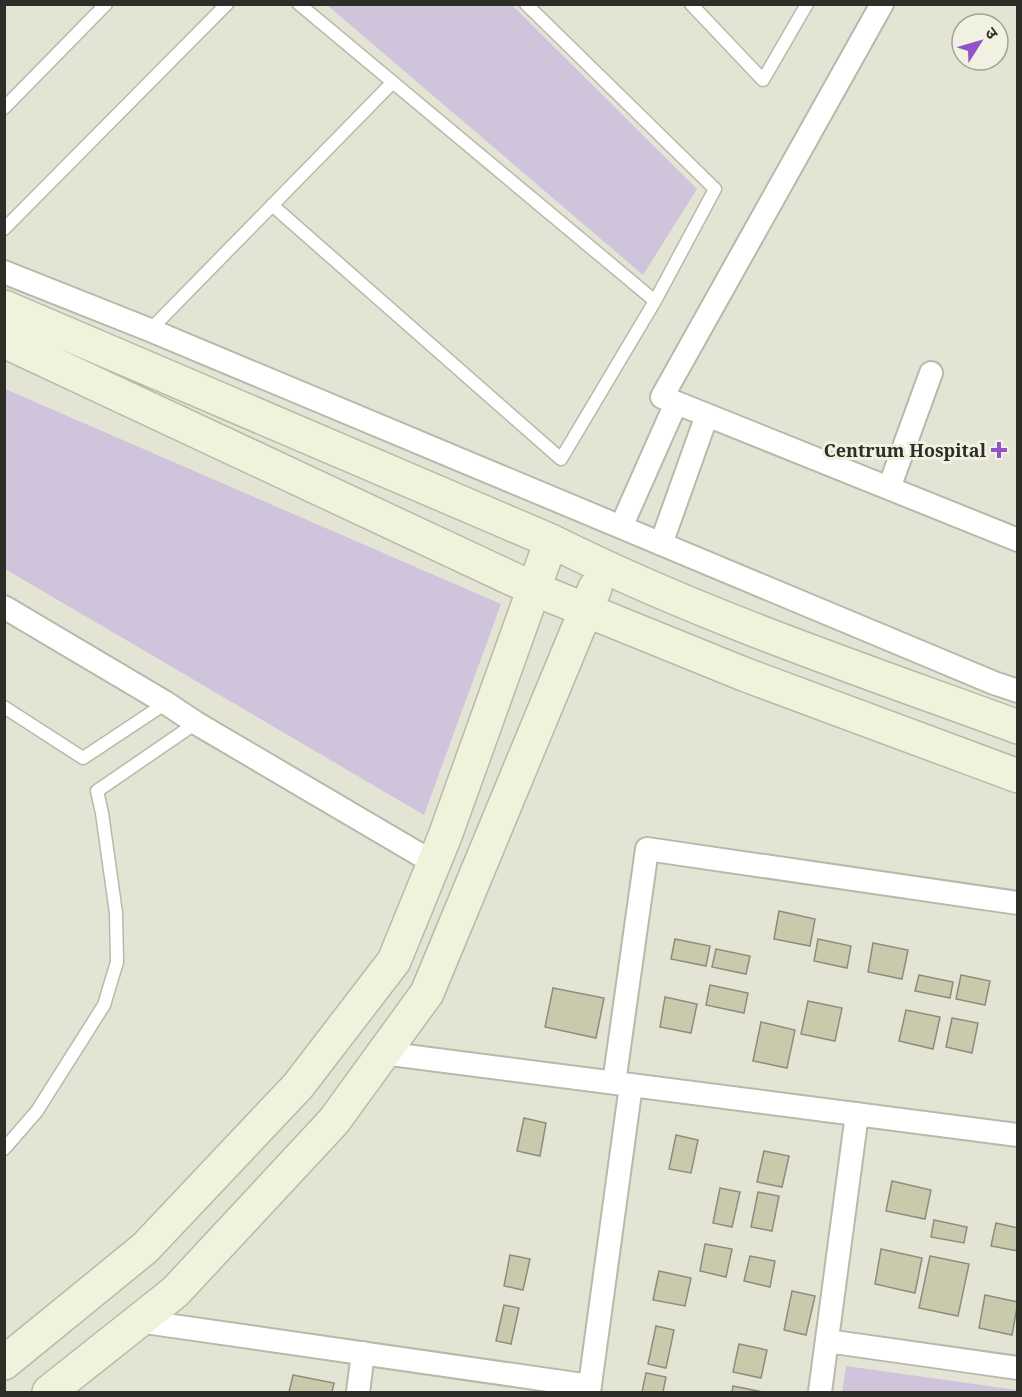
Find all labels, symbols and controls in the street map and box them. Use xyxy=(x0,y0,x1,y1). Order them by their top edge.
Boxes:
north arrow xyxy=(950,12,1010,72)
text: उ xyxy=(980,23,1004,44)
place label: Centrum Hospital xyxy=(824,438,987,462)
marker: Centrum Hospital xyxy=(990,441,1008,459)

